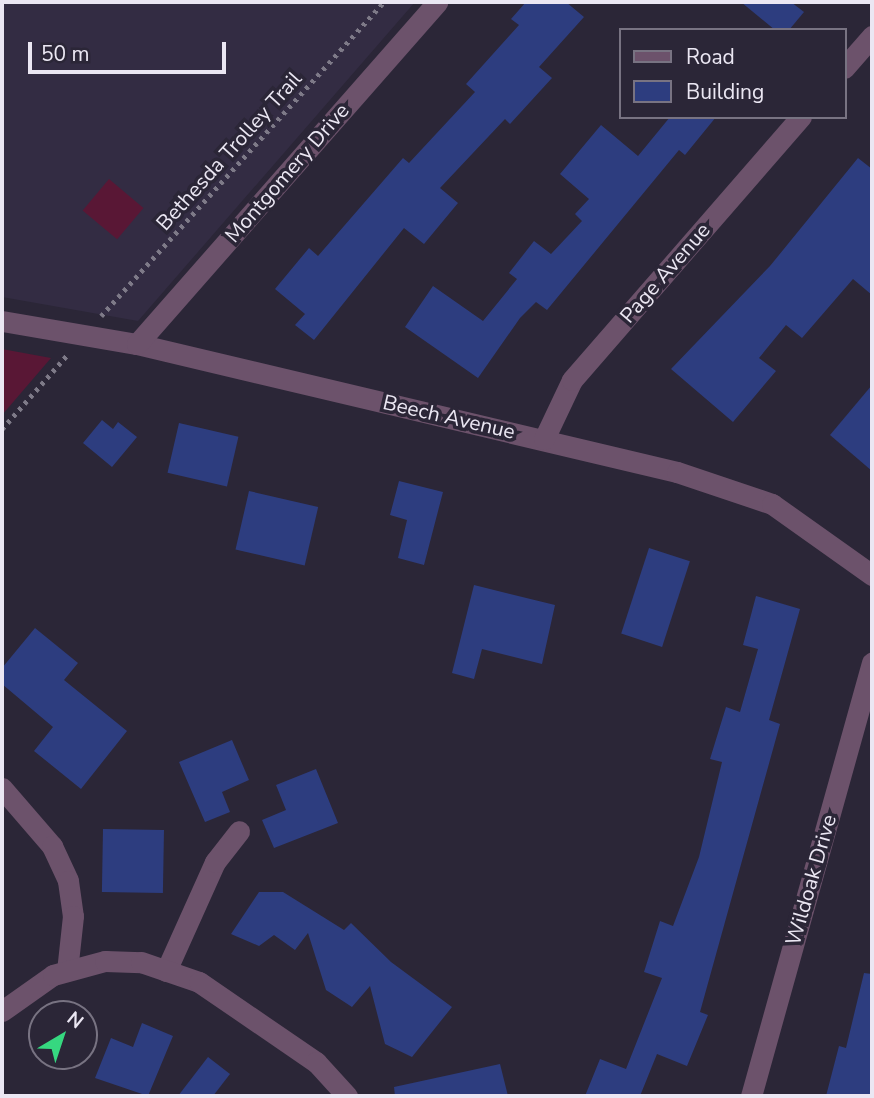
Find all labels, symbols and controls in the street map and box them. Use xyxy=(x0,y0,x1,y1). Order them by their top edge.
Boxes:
scale bar xyxy=(32,28,229,72)
legend xyxy=(618,28,846,119)
text: 50 m xyxy=(41,40,90,68)
text: Road xyxy=(686,43,735,71)
street label: Bethesda Trolley Trail xyxy=(151,66,307,236)
text: Building xyxy=(686,78,764,106)
street label: Montgomery Drive xyxy=(220,98,354,248)
street label: Page Avenue xyxy=(615,218,715,328)
street label: Beech Avenue xyxy=(380,390,518,444)
street label: Wildoak Drive xyxy=(780,812,842,948)
north arrow xyxy=(28,1000,98,1070)
text: N xyxy=(61,1006,89,1035)

